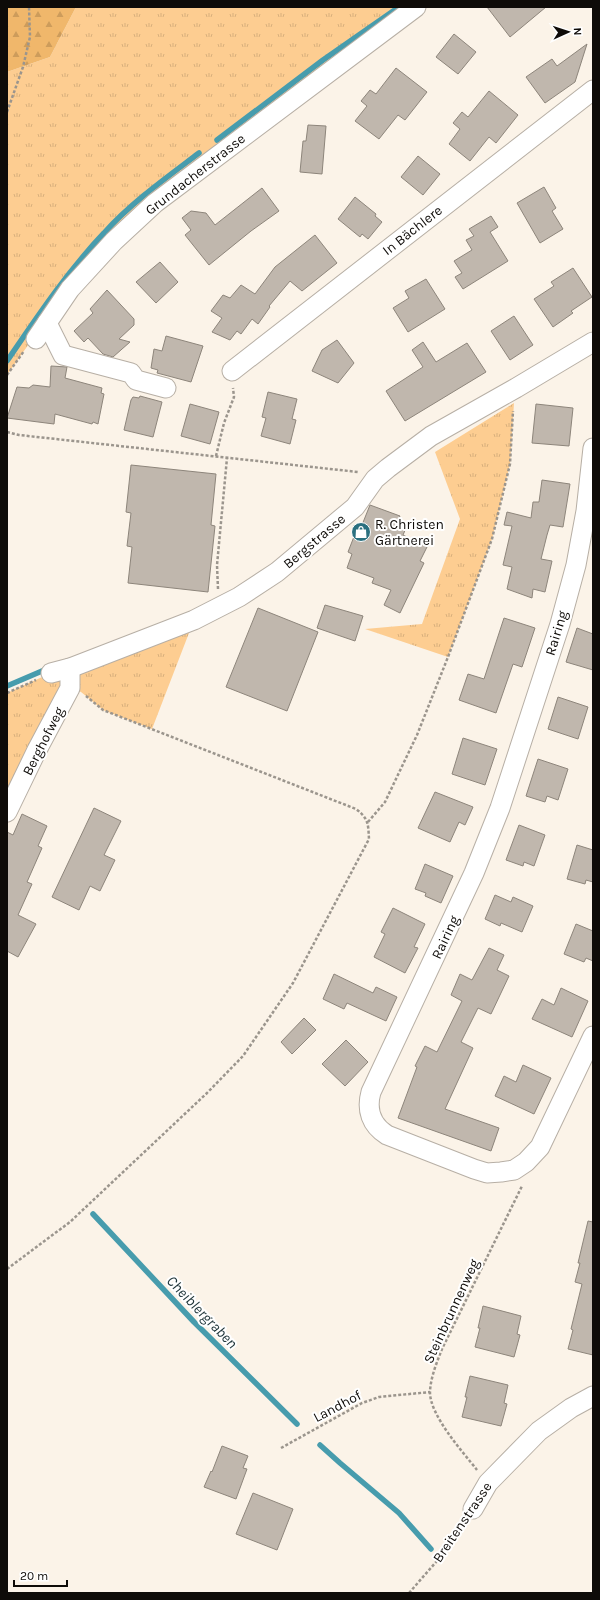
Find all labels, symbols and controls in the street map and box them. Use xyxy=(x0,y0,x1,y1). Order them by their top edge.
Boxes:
north arrow xyxy=(548,12,588,52)
text: N xyxy=(571,27,584,36)
street label: Grundacherstrasse xyxy=(142,130,249,219)
street label: In Bächlere xyxy=(379,202,446,259)
street label: Bergstrasse xyxy=(280,510,349,572)
place label: R. Christen Gärtnerei xyxy=(375,516,444,549)
shop icon: R. Christen Gärtnerei xyxy=(350,521,372,543)
street label: Rairing xyxy=(542,609,571,658)
street label: Berghofweg xyxy=(19,704,68,778)
street label: Rairing xyxy=(428,913,463,962)
street label: Steinbrunnenweg xyxy=(420,1256,483,1366)
water label: Cheiblergraben xyxy=(163,1272,241,1352)
street label: Landhof xyxy=(310,1387,364,1426)
street label: Breitenstrasse xyxy=(429,1479,496,1566)
scale bar xyxy=(14,1562,67,1588)
text: 20 m xyxy=(20,1569,48,1583)

